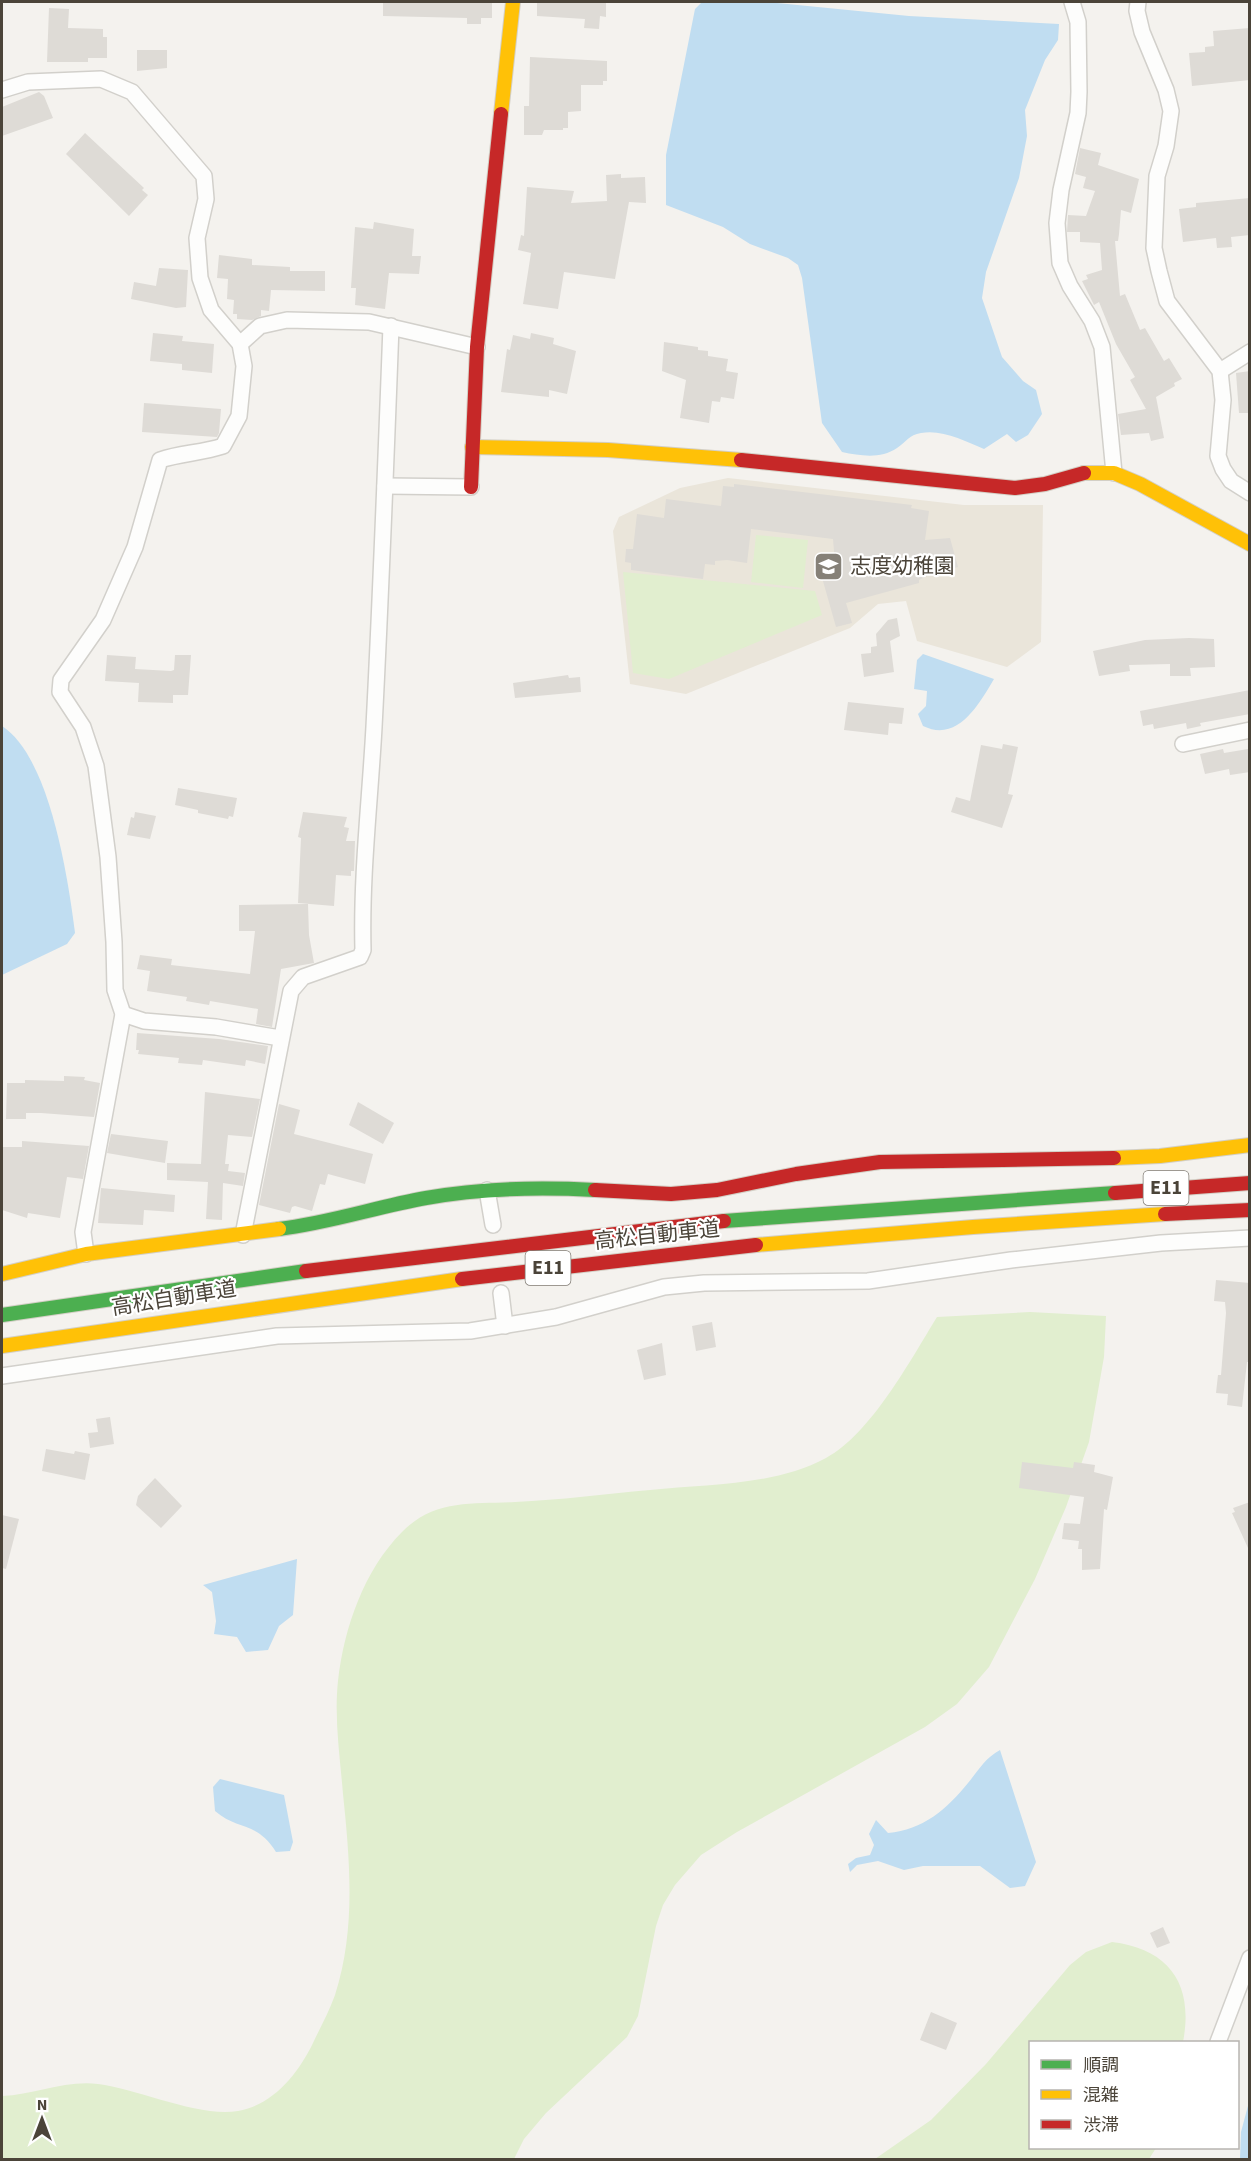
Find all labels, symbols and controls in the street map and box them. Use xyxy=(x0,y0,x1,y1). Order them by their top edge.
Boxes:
school or university icon: 志度幼稚園 xyxy=(813,550,845,582)
place label: 志度幼稚園 xyxy=(850,551,955,581)
road number: E11 xyxy=(1144,1171,1188,1205)
street label: 高松自動車道 xyxy=(593,1213,721,1257)
road number: E11 xyxy=(526,1251,570,1285)
street label: 高松自動車道 xyxy=(109,1273,239,1323)
legend xyxy=(1029,2041,1239,2149)
text: 順調 xyxy=(1083,2053,1119,2078)
text: 混雑 xyxy=(1083,2083,1119,2108)
north arrow xyxy=(12,2089,72,2149)
text: N xyxy=(37,2094,47,2116)
text: 渋滞 xyxy=(1083,2113,1119,2138)

